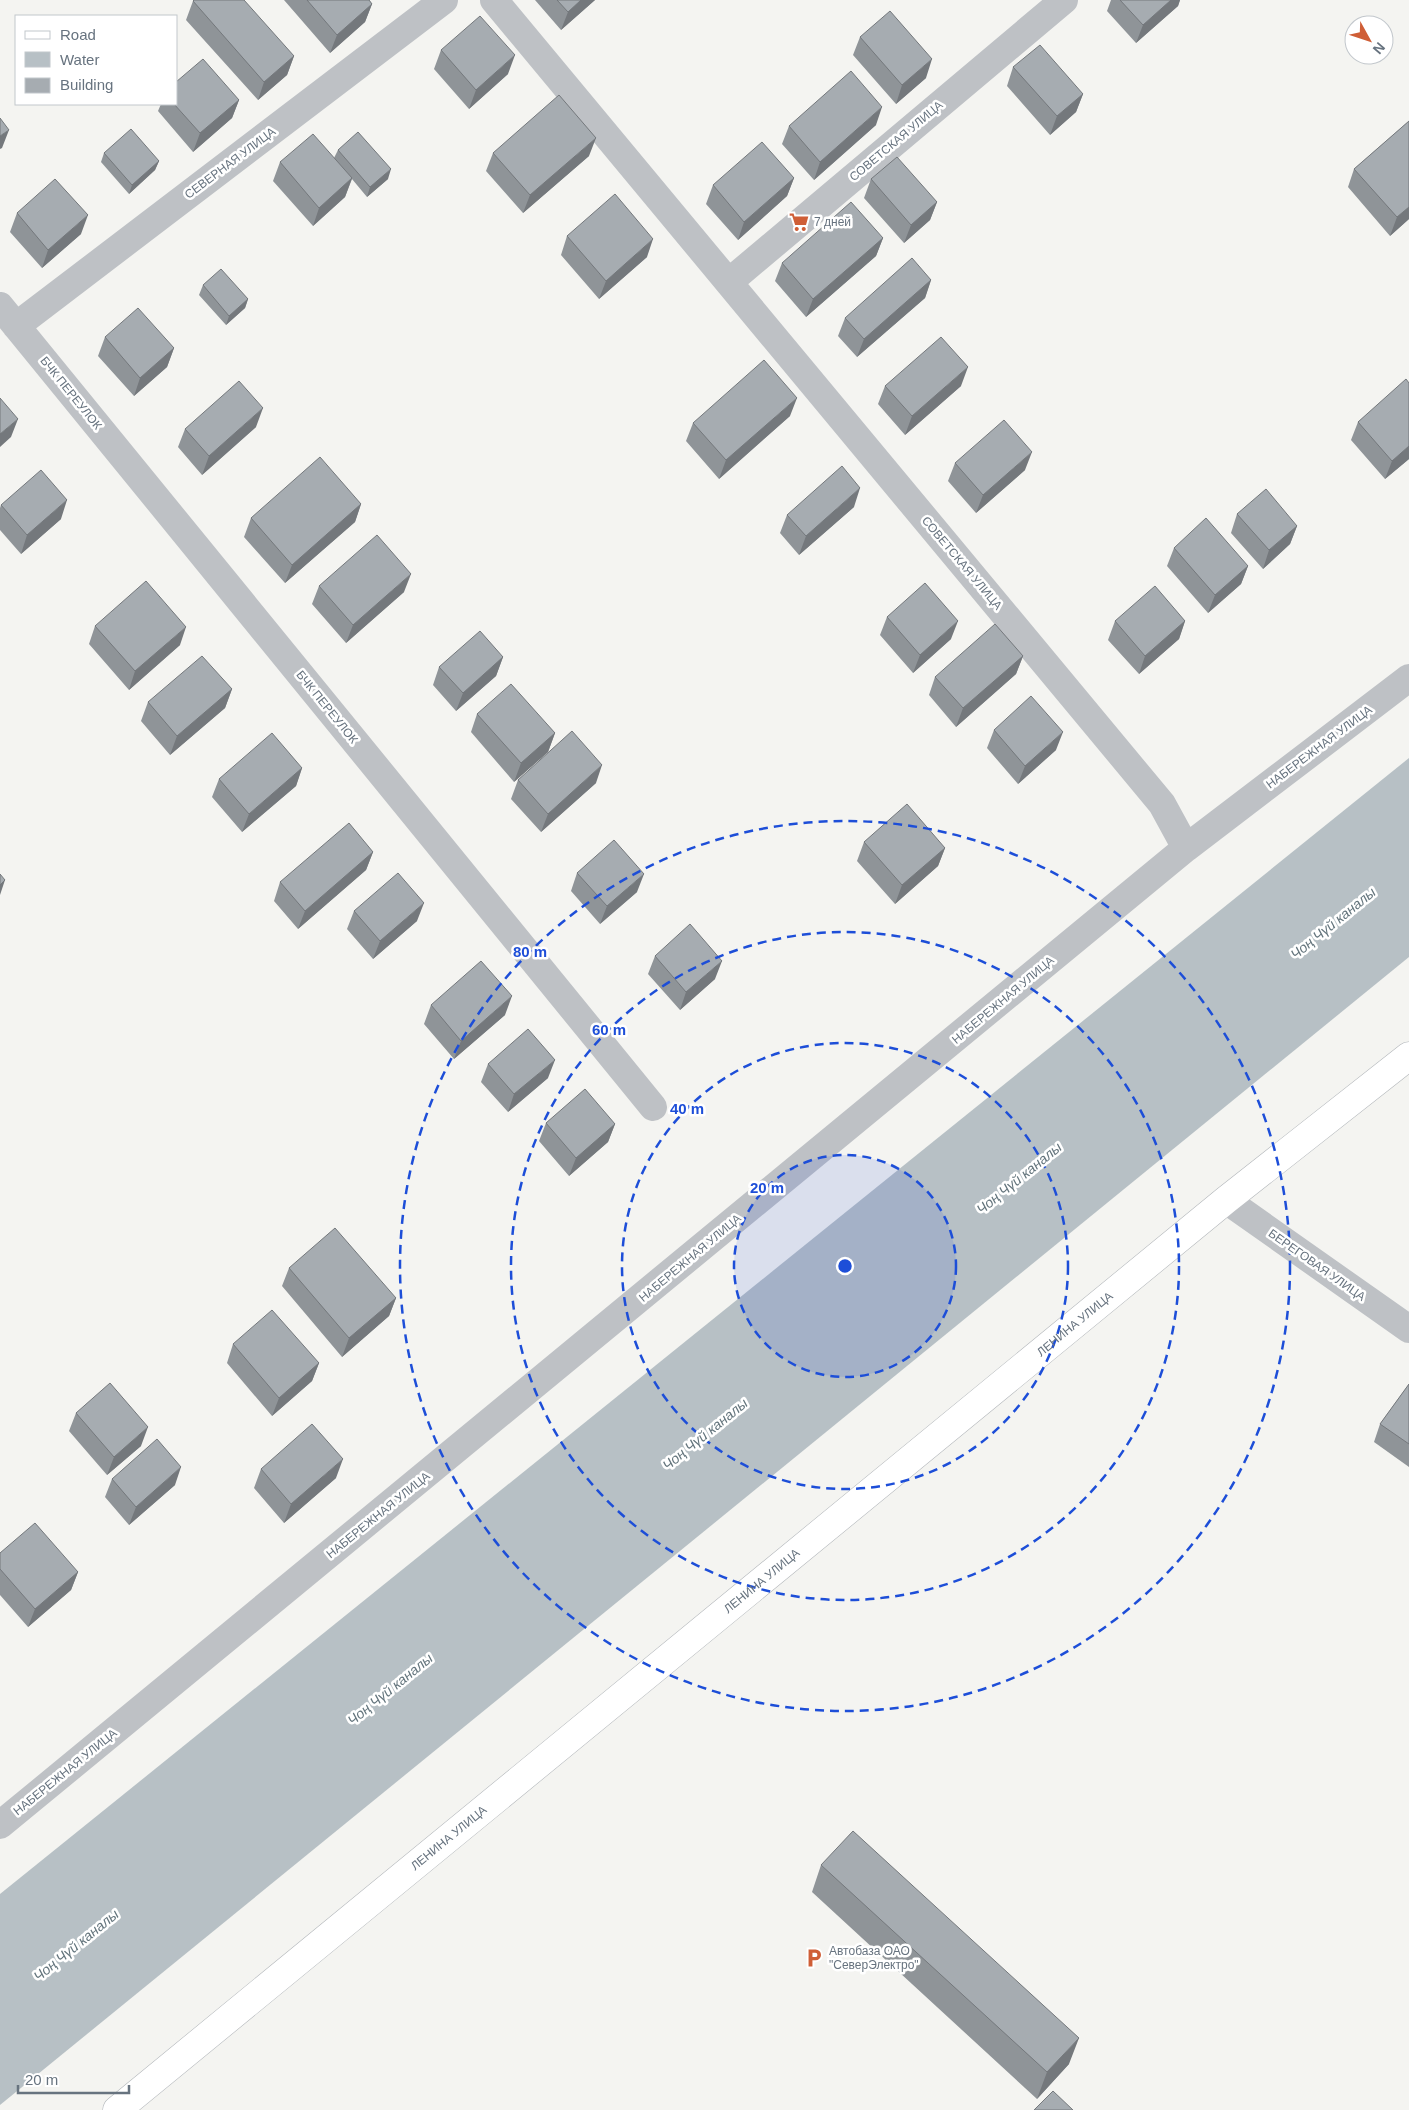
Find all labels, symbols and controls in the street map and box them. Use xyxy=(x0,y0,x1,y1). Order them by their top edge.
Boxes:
legend xyxy=(15,15,178,105)
north arrow xyxy=(1344,15,1394,65)
text: Road xyxy=(60,26,96,43)
text: N xyxy=(1370,39,1388,57)
text: Water xyxy=(60,51,99,68)
text: Building xyxy=(60,76,113,93)
street label: СОВЕТСКАЯ УЛИЦА xyxy=(847,98,945,184)
street label: СЕВЕРНАЯ УЛИЦА xyxy=(182,124,278,202)
supermarket icon: 7 дней xyxy=(788,211,810,233)
place label: 7 дней xyxy=(814,215,851,229)
street label: БЧК ПЕРЕУЛОК xyxy=(37,354,105,432)
street label: СОВЕТСКАЯ УЛИЦА xyxy=(919,514,1005,612)
street label: БЧК ПЕРЕУЛОК xyxy=(293,668,361,746)
street label: НАБЕРЕЖНАЯ УЛИЦА xyxy=(1263,703,1375,791)
water label: Чоң Чүй каналы xyxy=(1287,883,1379,962)
text: 80 m xyxy=(513,943,547,960)
street label: НАБЕРЕЖНАЯ УЛИЦА xyxy=(949,953,1057,1047)
text: 60 m xyxy=(592,1021,626,1038)
text: 40 m xyxy=(670,1100,704,1117)
water label: Чоң Чүй каналы xyxy=(973,1138,1065,1217)
text: 20 m xyxy=(750,1179,784,1196)
street label: НАБЕРЕЖНАЯ УЛИЦА xyxy=(636,1211,744,1305)
street label: БЕРЕГОВАЯ УЛИЦА xyxy=(1266,1226,1368,1304)
centre of rings xyxy=(836,1257,854,1275)
street label: ЛЕНИНА УЛИЦА xyxy=(1034,1289,1116,1359)
water label: Чоң Чүй каналы xyxy=(659,1394,751,1473)
street label: НАБЕРЕЖНАЯ УЛИЦА xyxy=(323,1469,433,1561)
street label: ЛЕНИНА УЛИЦА xyxy=(721,1546,802,1616)
water label: Чоң Чүй каналы xyxy=(344,1649,436,1728)
street label: НАБЕРЕЖНАЯ УЛИЦА xyxy=(10,1726,120,1818)
street label: ЛЕНИНА УЛИЦА xyxy=(408,1803,489,1873)
water label: Чоң Чүй каналы xyxy=(30,1905,122,1984)
place label: Автобаза ОАО "СеверЭлектро" xyxy=(829,1944,919,1972)
parking icon: Автобаза ОАО "СеверЭлектро" xyxy=(803,1947,825,1969)
scale bar xyxy=(18,2062,129,2094)
text: 20 m xyxy=(25,2071,58,2088)

